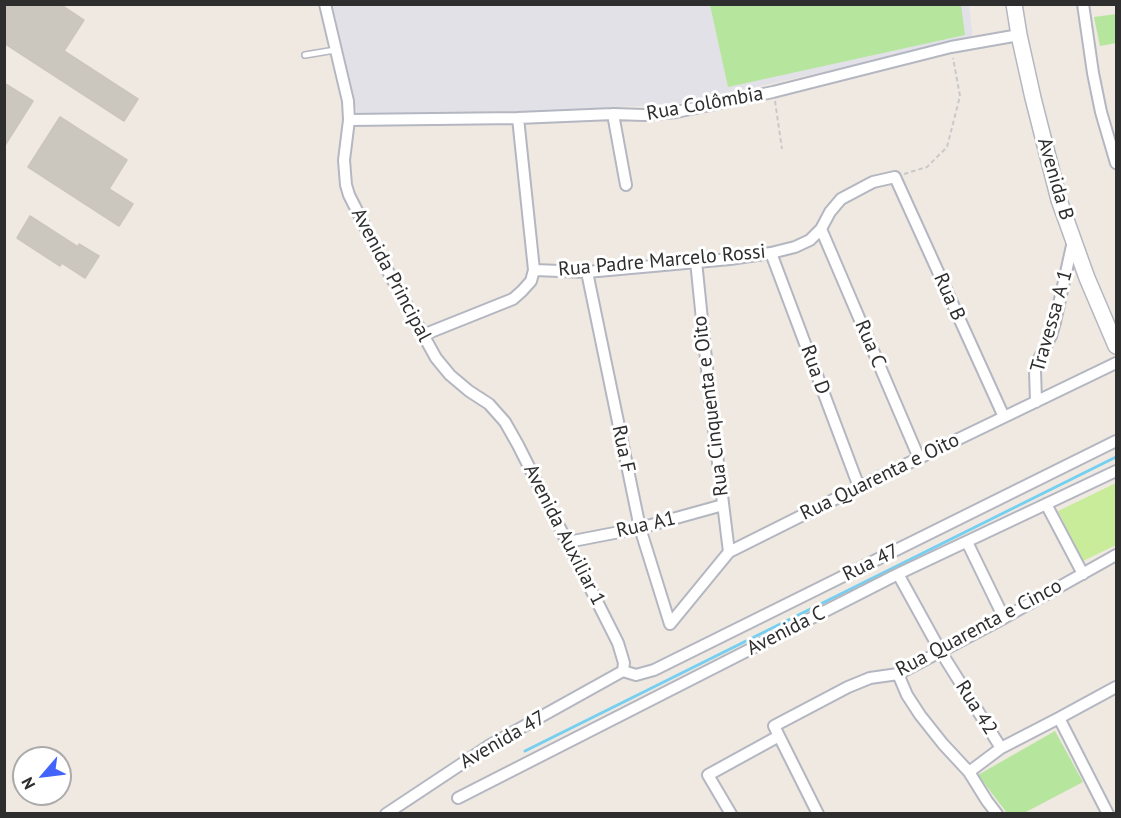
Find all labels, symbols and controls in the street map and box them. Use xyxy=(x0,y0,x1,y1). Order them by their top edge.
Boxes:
street label: Rua Colômbia xyxy=(645,82,765,126)
street label: Avenida B xyxy=(1032,135,1078,223)
street label: Avenida Principal xyxy=(346,204,436,346)
street label: Rua Padre Marcelo Rossi xyxy=(557,240,767,282)
street label: Travessa A 1 xyxy=(1026,267,1078,375)
street label: Rua B xyxy=(928,270,970,324)
street label: Rua Cinquenta e Oito xyxy=(688,314,734,498)
street label: Rua C xyxy=(849,317,891,371)
street label: Rua D xyxy=(795,342,835,398)
street label: Rua F xyxy=(606,423,640,475)
street label: Rua Quarenta e Oito xyxy=(797,428,963,526)
street label: Avenida Auxiliar 1 xyxy=(518,460,610,610)
street label: Rua A1 xyxy=(614,507,678,543)
street label: Rua 47 xyxy=(839,539,903,587)
street label: Rua Quarenta e Cinco xyxy=(892,574,1066,682)
street label: Avenida C xyxy=(743,601,829,661)
street label: Rua 42 xyxy=(950,676,1002,740)
street label: Avenida 47 xyxy=(456,706,550,774)
north arrow xyxy=(12,746,72,806)
text: N xyxy=(17,774,39,793)

